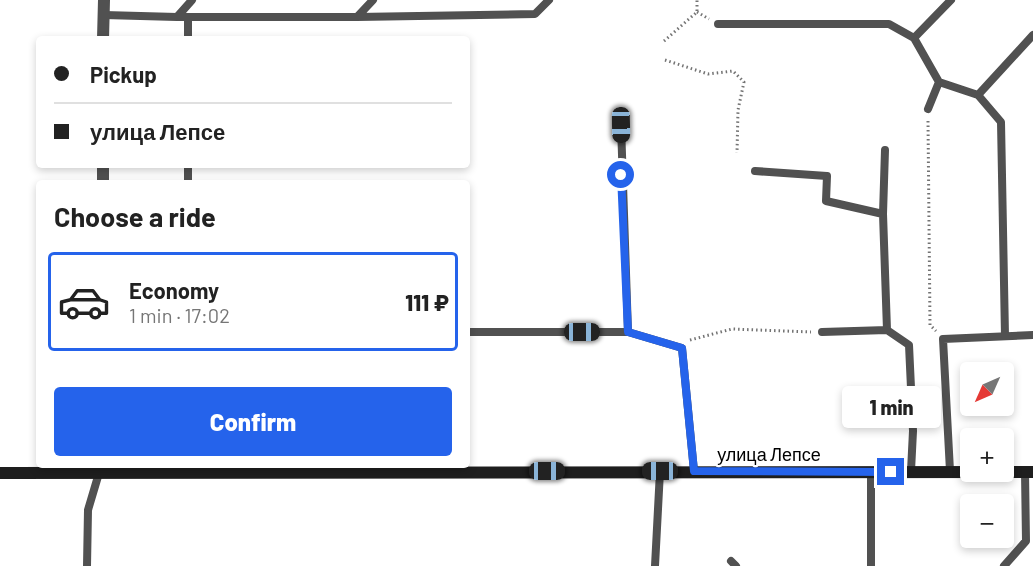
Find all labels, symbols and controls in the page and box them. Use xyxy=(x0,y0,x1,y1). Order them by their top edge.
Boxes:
text: Pickup xyxy=(90,61,157,87)
car xyxy=(612,107,630,143)
text: улица Лепсе xyxy=(90,118,225,144)
route start xyxy=(607,161,634,188)
text: Choose a ride xyxy=(54,200,216,232)
icon: car xyxy=(57,275,111,329)
text: Economy xyxy=(129,277,219,303)
text: 111 ₽ xyxy=(405,289,449,315)
text: 1 min · 17:02 xyxy=(129,303,230,327)
car xyxy=(564,323,600,341)
north arrow xyxy=(960,362,1014,416)
map controls xyxy=(960,362,1014,548)
callout: 1 min xyxy=(842,385,940,427)
button: Confirm xyxy=(54,387,452,456)
text: 1 min xyxy=(870,395,913,419)
button: + xyxy=(960,428,1014,482)
street label: улица Лепсе xyxy=(717,443,821,465)
route end xyxy=(877,458,904,485)
car xyxy=(529,462,565,480)
car xyxy=(642,462,678,480)
button: − xyxy=(960,494,1014,548)

